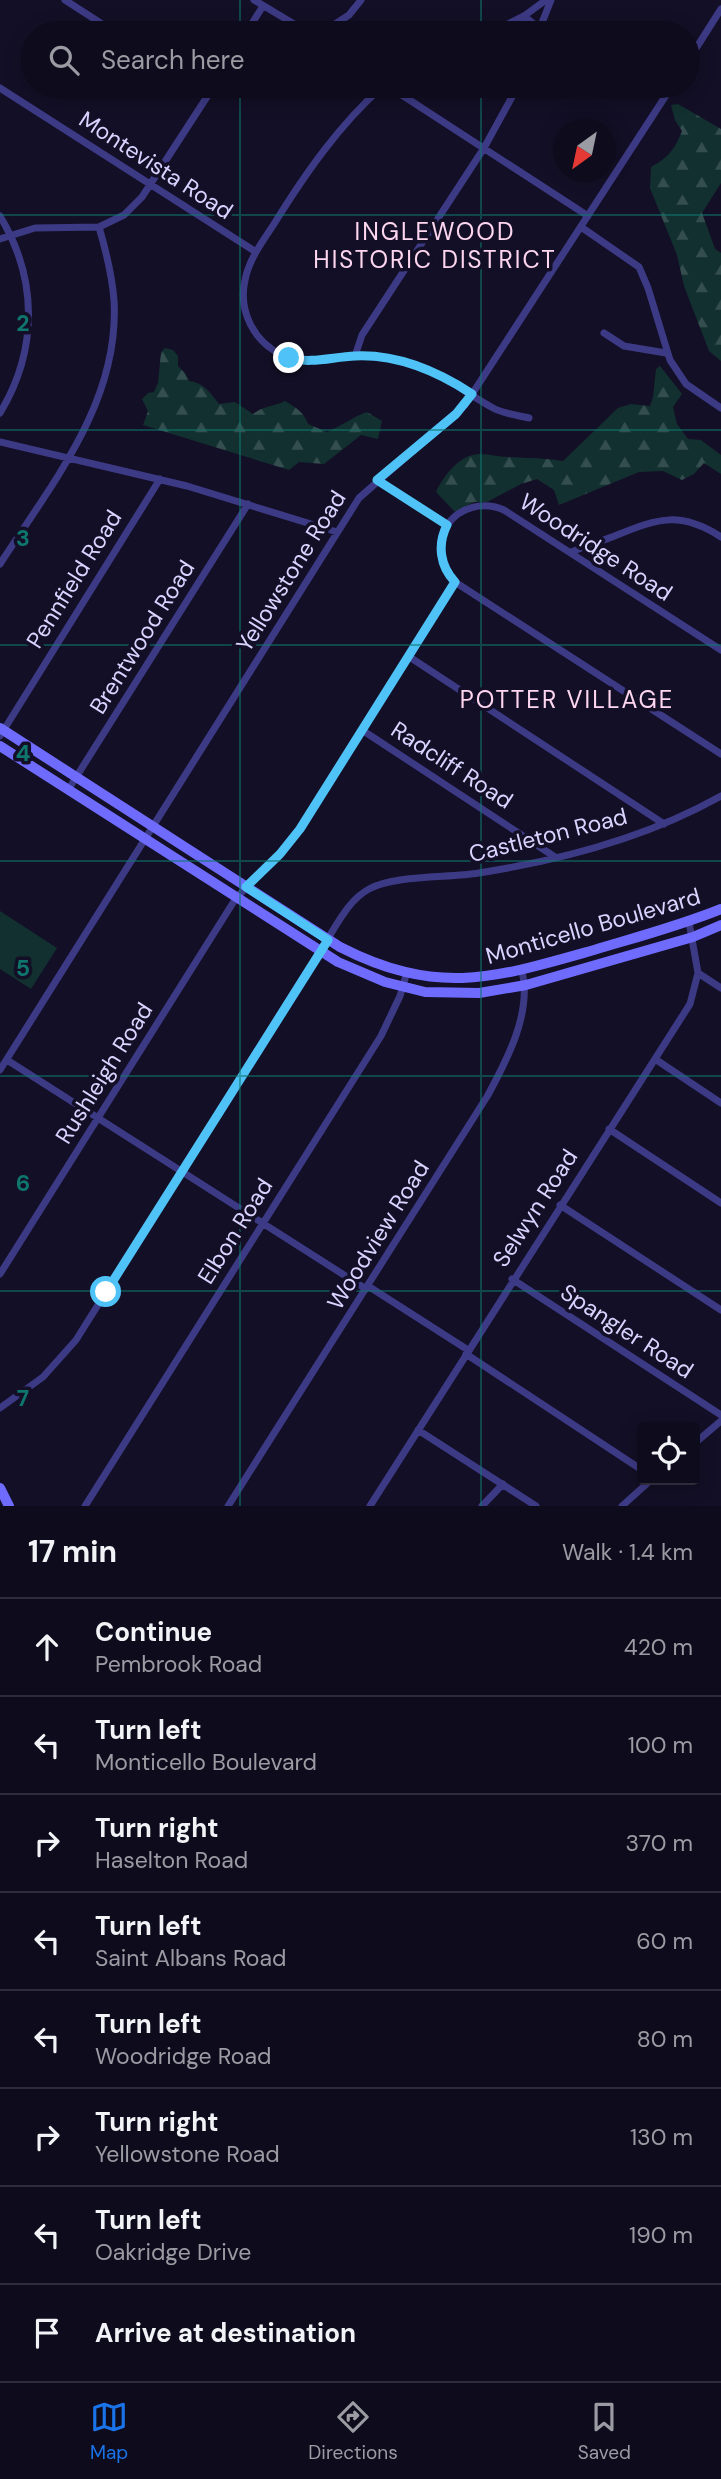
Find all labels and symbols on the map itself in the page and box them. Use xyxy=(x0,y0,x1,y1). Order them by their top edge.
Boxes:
street label: Montevista Road xyxy=(73,104,239,226)
north arrow xyxy=(553,119,616,182)
district label: INGLEWOOD HISTORIC DISTRICT xyxy=(313,216,557,275)
text: 2 xyxy=(16,308,30,338)
route end xyxy=(273,342,304,373)
street label: Yellowstone Road xyxy=(229,485,353,657)
street label: Woodridge Road xyxy=(514,486,678,608)
street label: Pennfield Road xyxy=(20,504,128,654)
text: 3 xyxy=(16,523,30,553)
street label: Brentwood Road xyxy=(83,555,201,719)
district label: POTTER VILLAGE xyxy=(460,684,674,715)
street label: Radcliff Road xyxy=(385,714,519,816)
text: 4 xyxy=(16,738,31,768)
street label: Castleton Road xyxy=(466,801,630,869)
street label: Monticello Boulevard xyxy=(482,881,704,971)
text: 5 xyxy=(16,953,30,983)
street label: Rushleigh Road xyxy=(49,997,159,1149)
street label: Selwyn Road xyxy=(486,1143,584,1273)
street label: Woodview Road xyxy=(320,1155,436,1315)
text: 6 xyxy=(16,1168,30,1198)
street label: Elbon Road xyxy=(191,1173,279,1289)
route start xyxy=(90,1276,121,1307)
street label: Spangler Road xyxy=(555,1277,699,1385)
text: 7 xyxy=(17,1383,29,1413)

